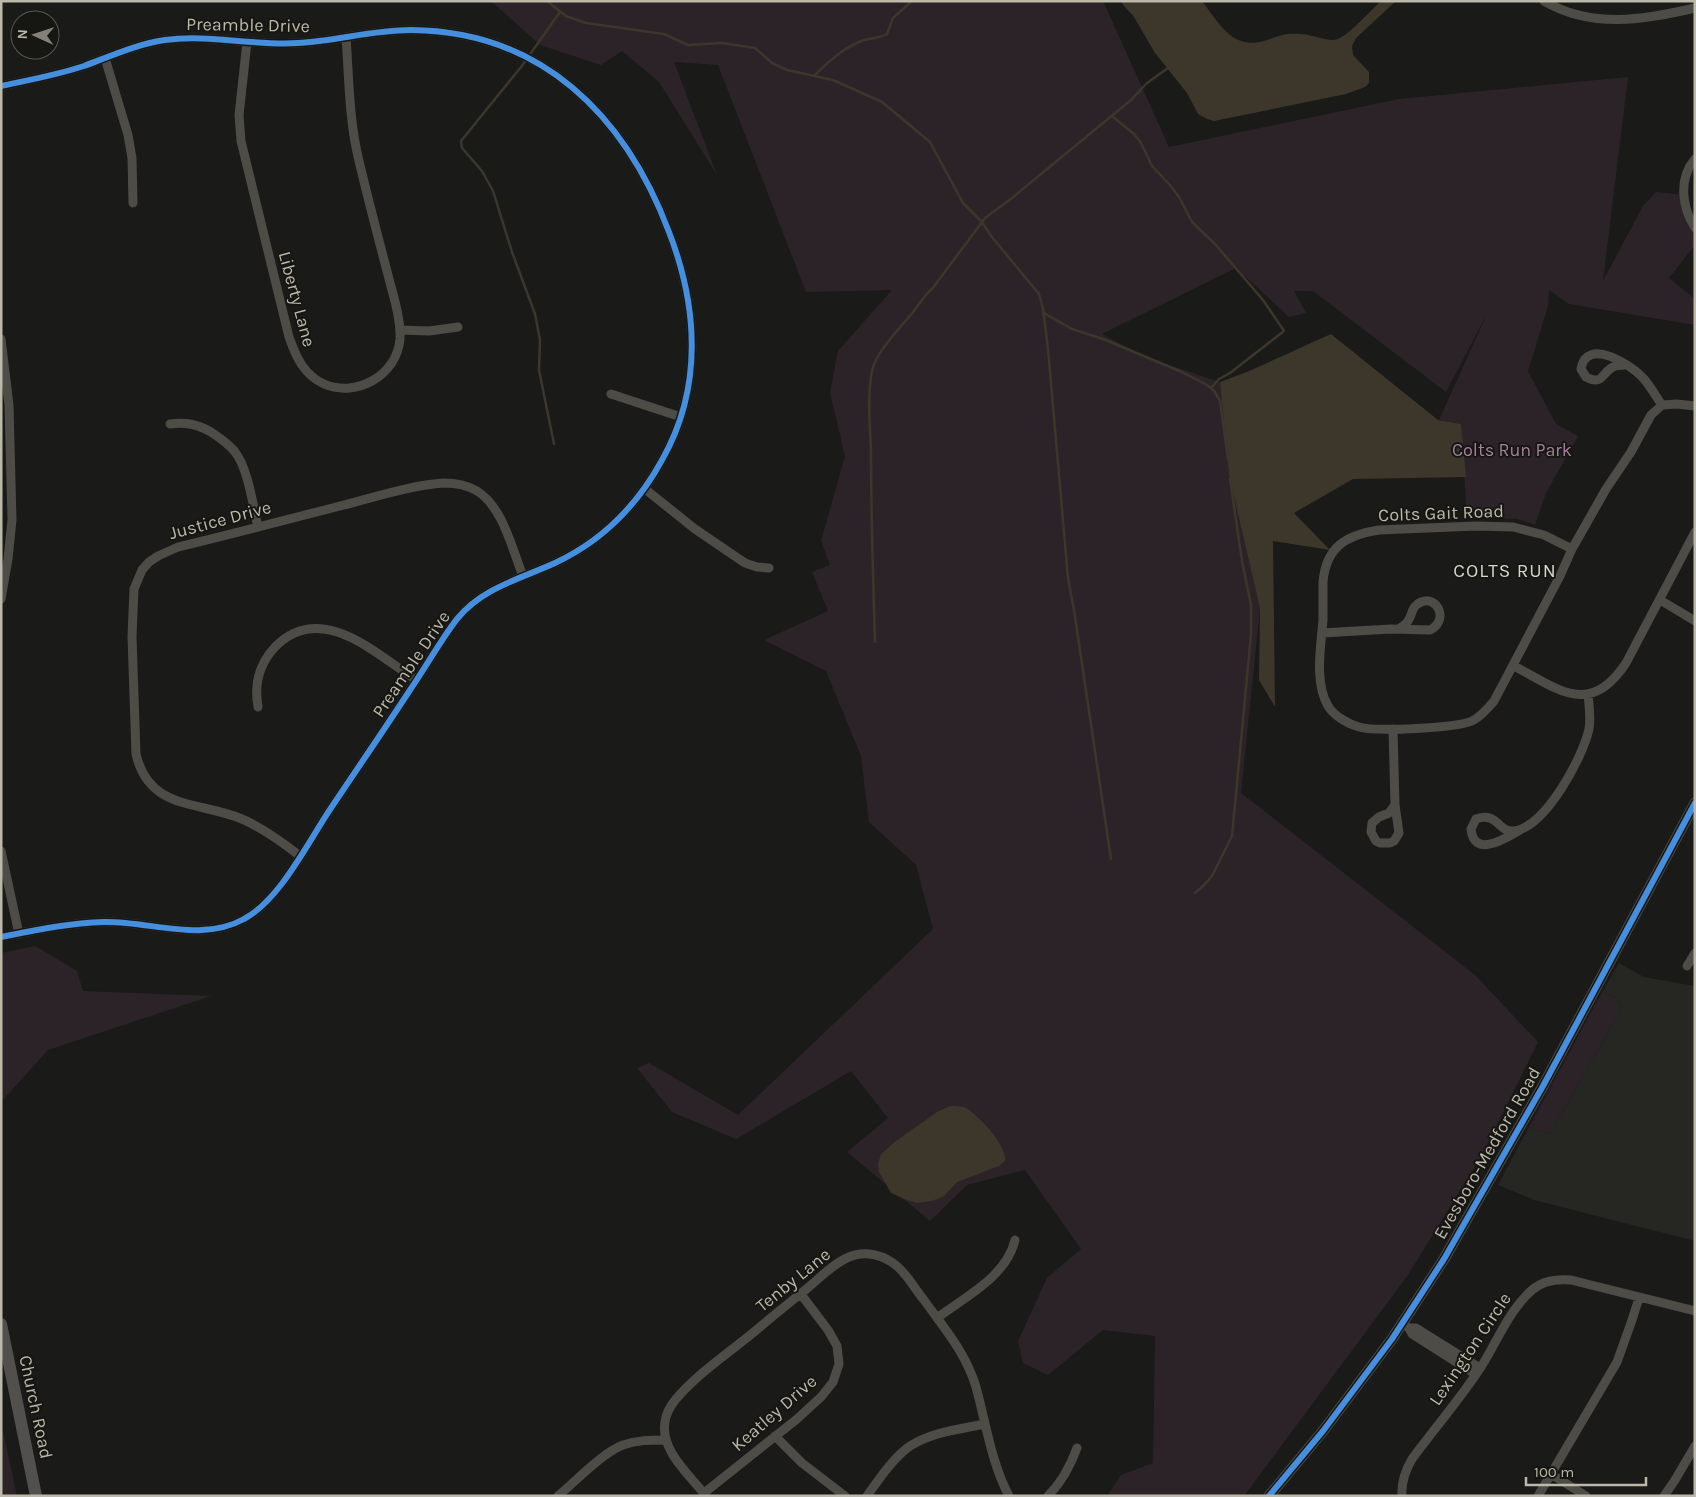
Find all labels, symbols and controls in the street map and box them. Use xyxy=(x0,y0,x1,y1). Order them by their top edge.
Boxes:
north arrow xyxy=(10,10,60,60)
street label: Preamble Drive xyxy=(186,13,310,37)
text: N xyxy=(14,29,31,40)
street label: Liberty Lane xyxy=(274,249,320,349)
park label: Colts Run Park xyxy=(1452,439,1572,461)
street label: Justice Drive xyxy=(167,496,273,544)
street label: Colts Gait Road xyxy=(1378,500,1504,526)
district label: COLTS RUN xyxy=(1453,560,1557,582)
street label: Preamble Drive xyxy=(367,607,455,721)
street label: Evesboro-Medford Road xyxy=(1429,1063,1545,1243)
street label: Tenby Lane xyxy=(751,1243,835,1317)
street label: Lexington Circle xyxy=(1424,1288,1516,1410)
street label: Church Road xyxy=(14,1353,58,1461)
street label: Keatley Drive xyxy=(727,1370,821,1456)
scale bar xyxy=(1526,1454,1646,1486)
text: 100 m xyxy=(1534,1463,1574,1481)

